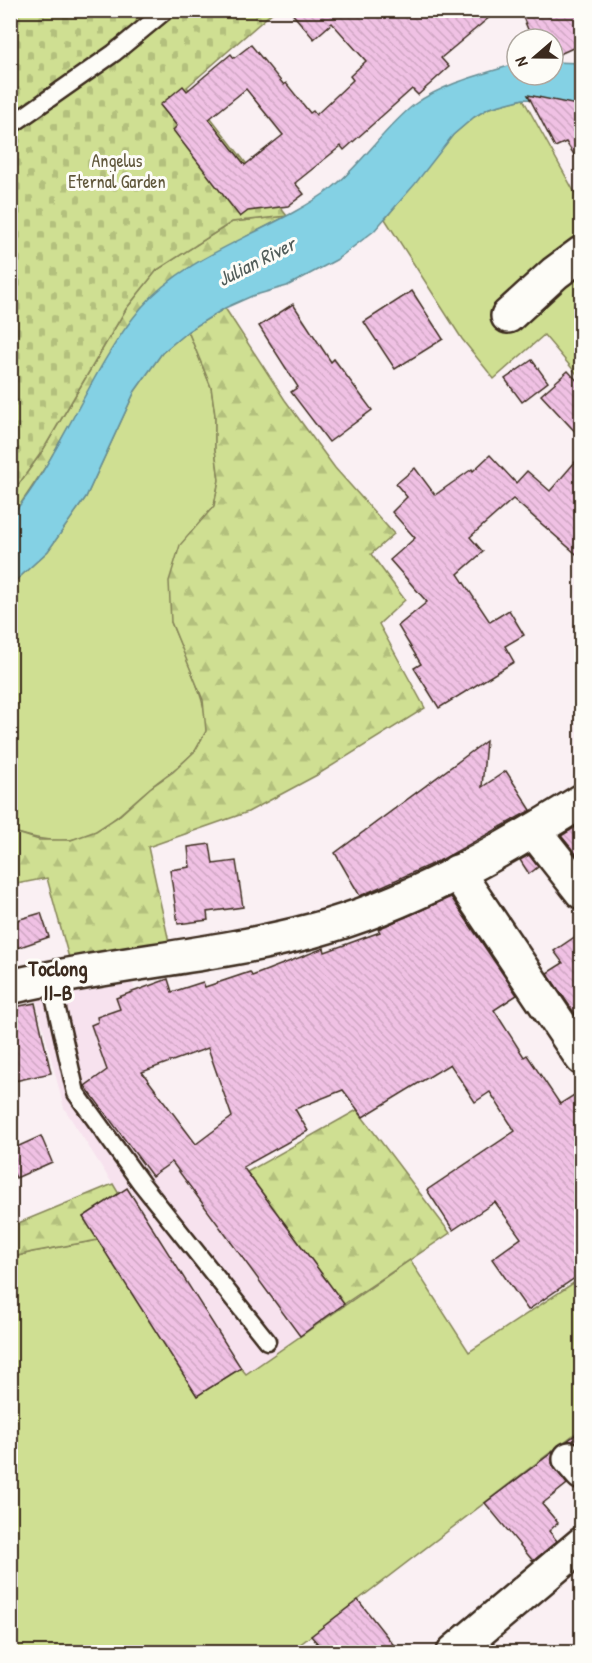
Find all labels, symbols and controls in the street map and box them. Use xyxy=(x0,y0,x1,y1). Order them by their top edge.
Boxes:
north arrow xyxy=(505,27,565,87)
text: N xyxy=(509,54,533,70)
park label: Angelus Eternal Garden xyxy=(68,148,166,194)
water label: Julian River xyxy=(212,229,302,292)
district label: Toclong II-B xyxy=(27,954,88,1007)

